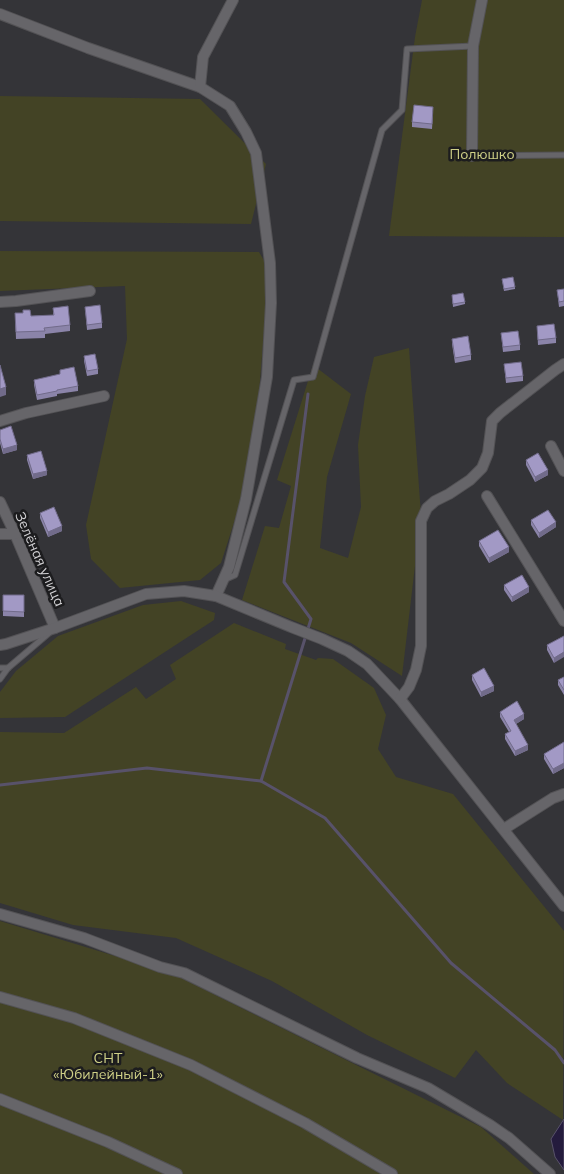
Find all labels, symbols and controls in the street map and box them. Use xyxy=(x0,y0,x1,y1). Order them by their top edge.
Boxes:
park label: Полюшко xyxy=(449,145,515,163)
street label: Зелёная улица xyxy=(11,509,69,609)
park label: СНТ «Юбилейный-1» xyxy=(53,1049,163,1083)

